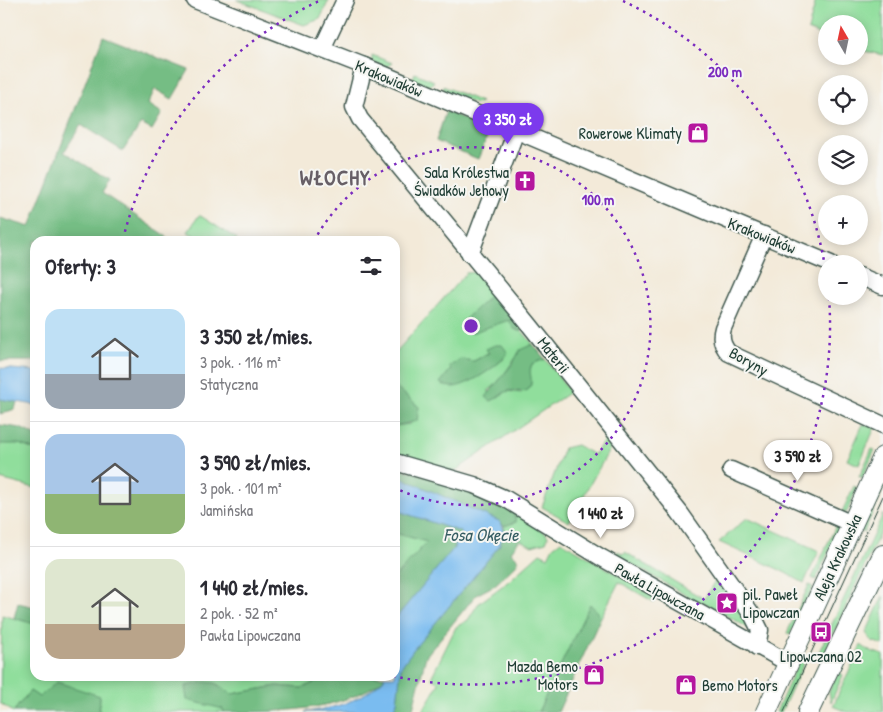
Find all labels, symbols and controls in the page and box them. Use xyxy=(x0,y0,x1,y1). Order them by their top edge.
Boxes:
north arrow xyxy=(818,15,868,65)
map controls xyxy=(818,15,868,305)
street label: Krakowiaków xyxy=(352,54,426,102)
text: 200 m xyxy=(708,61,742,82)
button: locate xyxy=(818,75,868,125)
pin: 3 350 zł xyxy=(456,102,560,145)
text: 3 350 zł xyxy=(484,108,532,130)
shop icon: Rowerowe Klimaty xyxy=(686,121,710,145)
place label: Rowerowe Klimaty xyxy=(579,122,682,144)
button: layers xyxy=(818,135,868,185)
place label: Sala Królestwa Świadków Jehowy xyxy=(414,161,509,201)
district label: WŁOCHY xyxy=(300,163,370,192)
church icon: Sala Królestwa Świadków Jehowy xyxy=(513,169,537,193)
text: 100 m xyxy=(582,189,614,210)
button: + xyxy=(818,195,868,245)
street label: Krakowiaków xyxy=(725,211,799,259)
text: Oferty: 3 xyxy=(45,252,116,281)
icon: filters xyxy=(357,252,385,280)
button: − xyxy=(818,255,868,305)
centre of rings xyxy=(462,317,480,335)
text: 3 350 zł/mies. xyxy=(200,322,313,351)
icon: home xyxy=(85,329,145,389)
street label: Materii xyxy=(533,332,575,378)
street label: Boryny xyxy=(726,341,773,381)
text: 3 pok. · 116 m² xyxy=(200,351,281,373)
text: Statyczna xyxy=(200,373,258,395)
pin: 3 590 zł xyxy=(746,440,850,482)
text: 3 590 zł xyxy=(774,445,822,467)
text: 3 590 zł/mies. xyxy=(200,448,311,477)
icon: home xyxy=(85,454,145,514)
text: 3 pok. · 101 m² xyxy=(200,477,282,499)
pin: 1 440 zł xyxy=(549,496,653,539)
text: Jamińska xyxy=(200,499,253,521)
text: 1 440 zł xyxy=(578,502,624,524)
street label: Aleja Krakowska xyxy=(807,510,867,604)
water label: Fosa Okęcie xyxy=(444,522,519,547)
street label: Pawła Lipowczana xyxy=(611,557,709,625)
text: 1 440 zł/mies. xyxy=(200,573,308,602)
icon: home xyxy=(85,579,145,639)
place label: pil. Paweł Lipowczan xyxy=(743,583,800,623)
place icon: pil. Paweł Lipowczan xyxy=(715,591,739,615)
text: 2 pok. · 52 m² xyxy=(200,602,278,624)
bus stop icon: Lipowczana 02 xyxy=(809,620,833,644)
text: Pawła Lipowczana xyxy=(200,624,300,646)
place label: Lipowczana 02 xyxy=(780,645,862,667)
place label: Mazda Bemo Motors xyxy=(507,655,579,695)
shop icon: Mazda Bemo Motors xyxy=(582,663,606,687)
shop icon: Bemo Motors xyxy=(674,673,698,697)
place label: Bemo Motors xyxy=(702,674,778,696)

